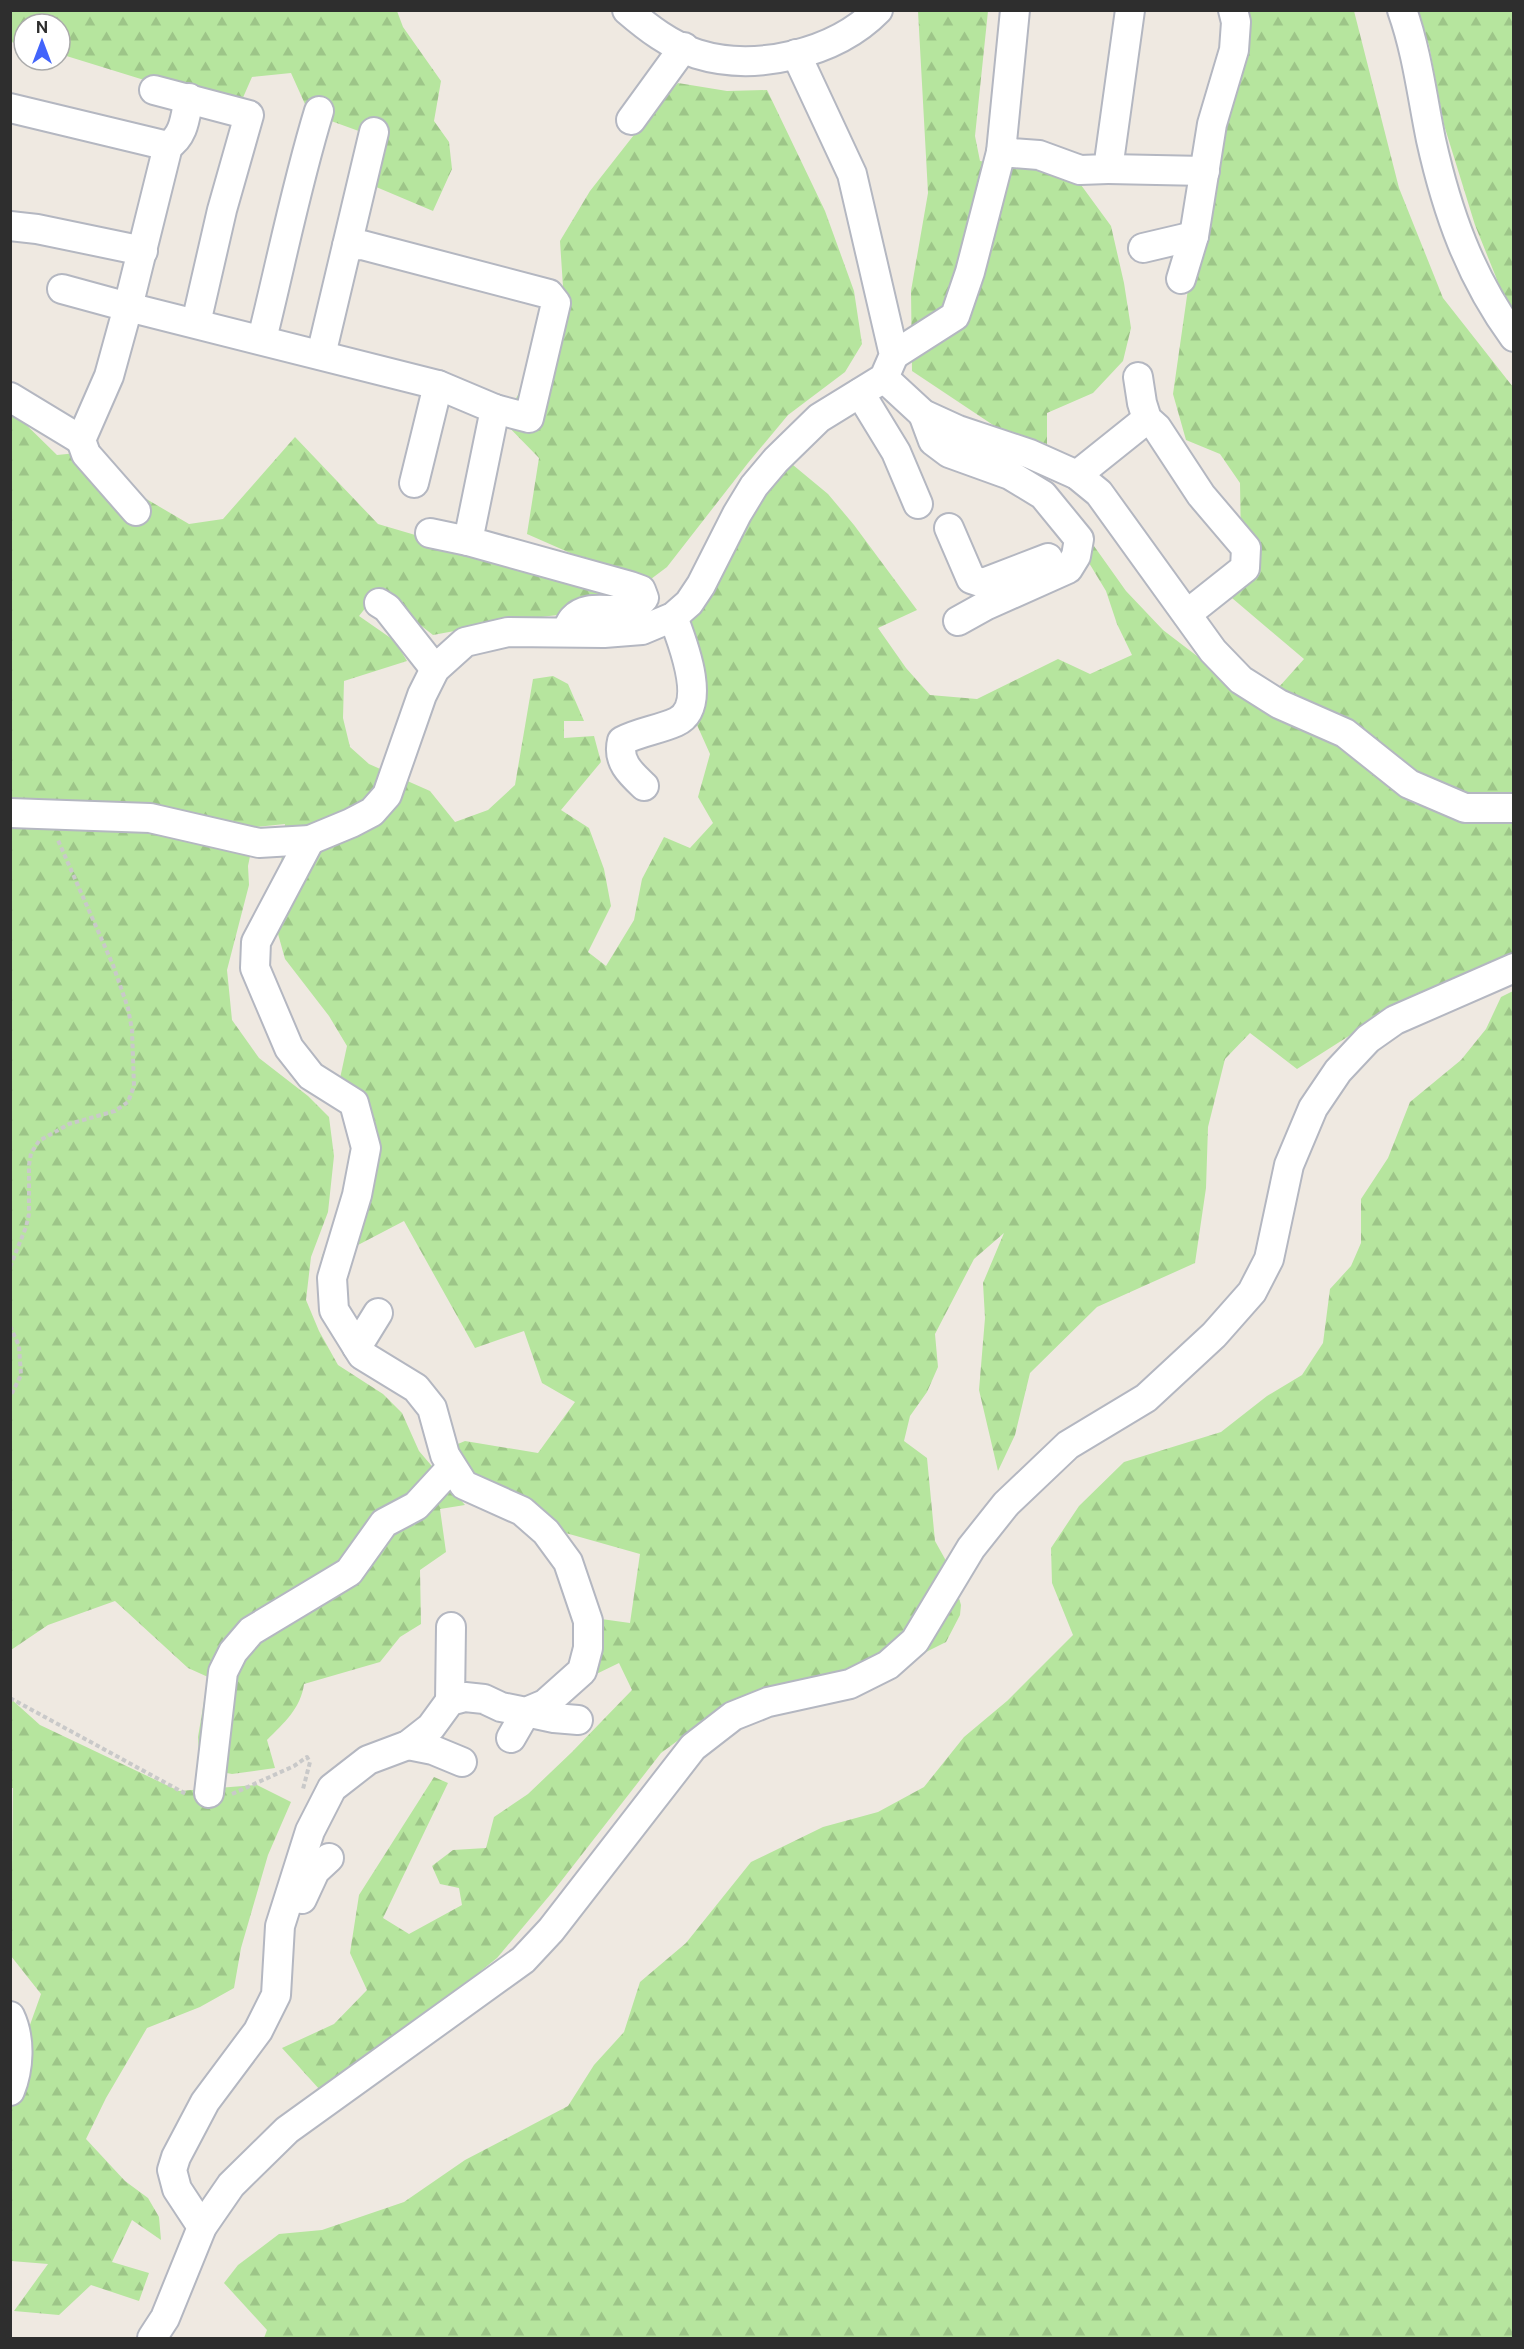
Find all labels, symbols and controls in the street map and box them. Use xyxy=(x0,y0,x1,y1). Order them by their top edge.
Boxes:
north arrow xyxy=(12,12,72,72)
text: N xyxy=(36,18,48,37)

